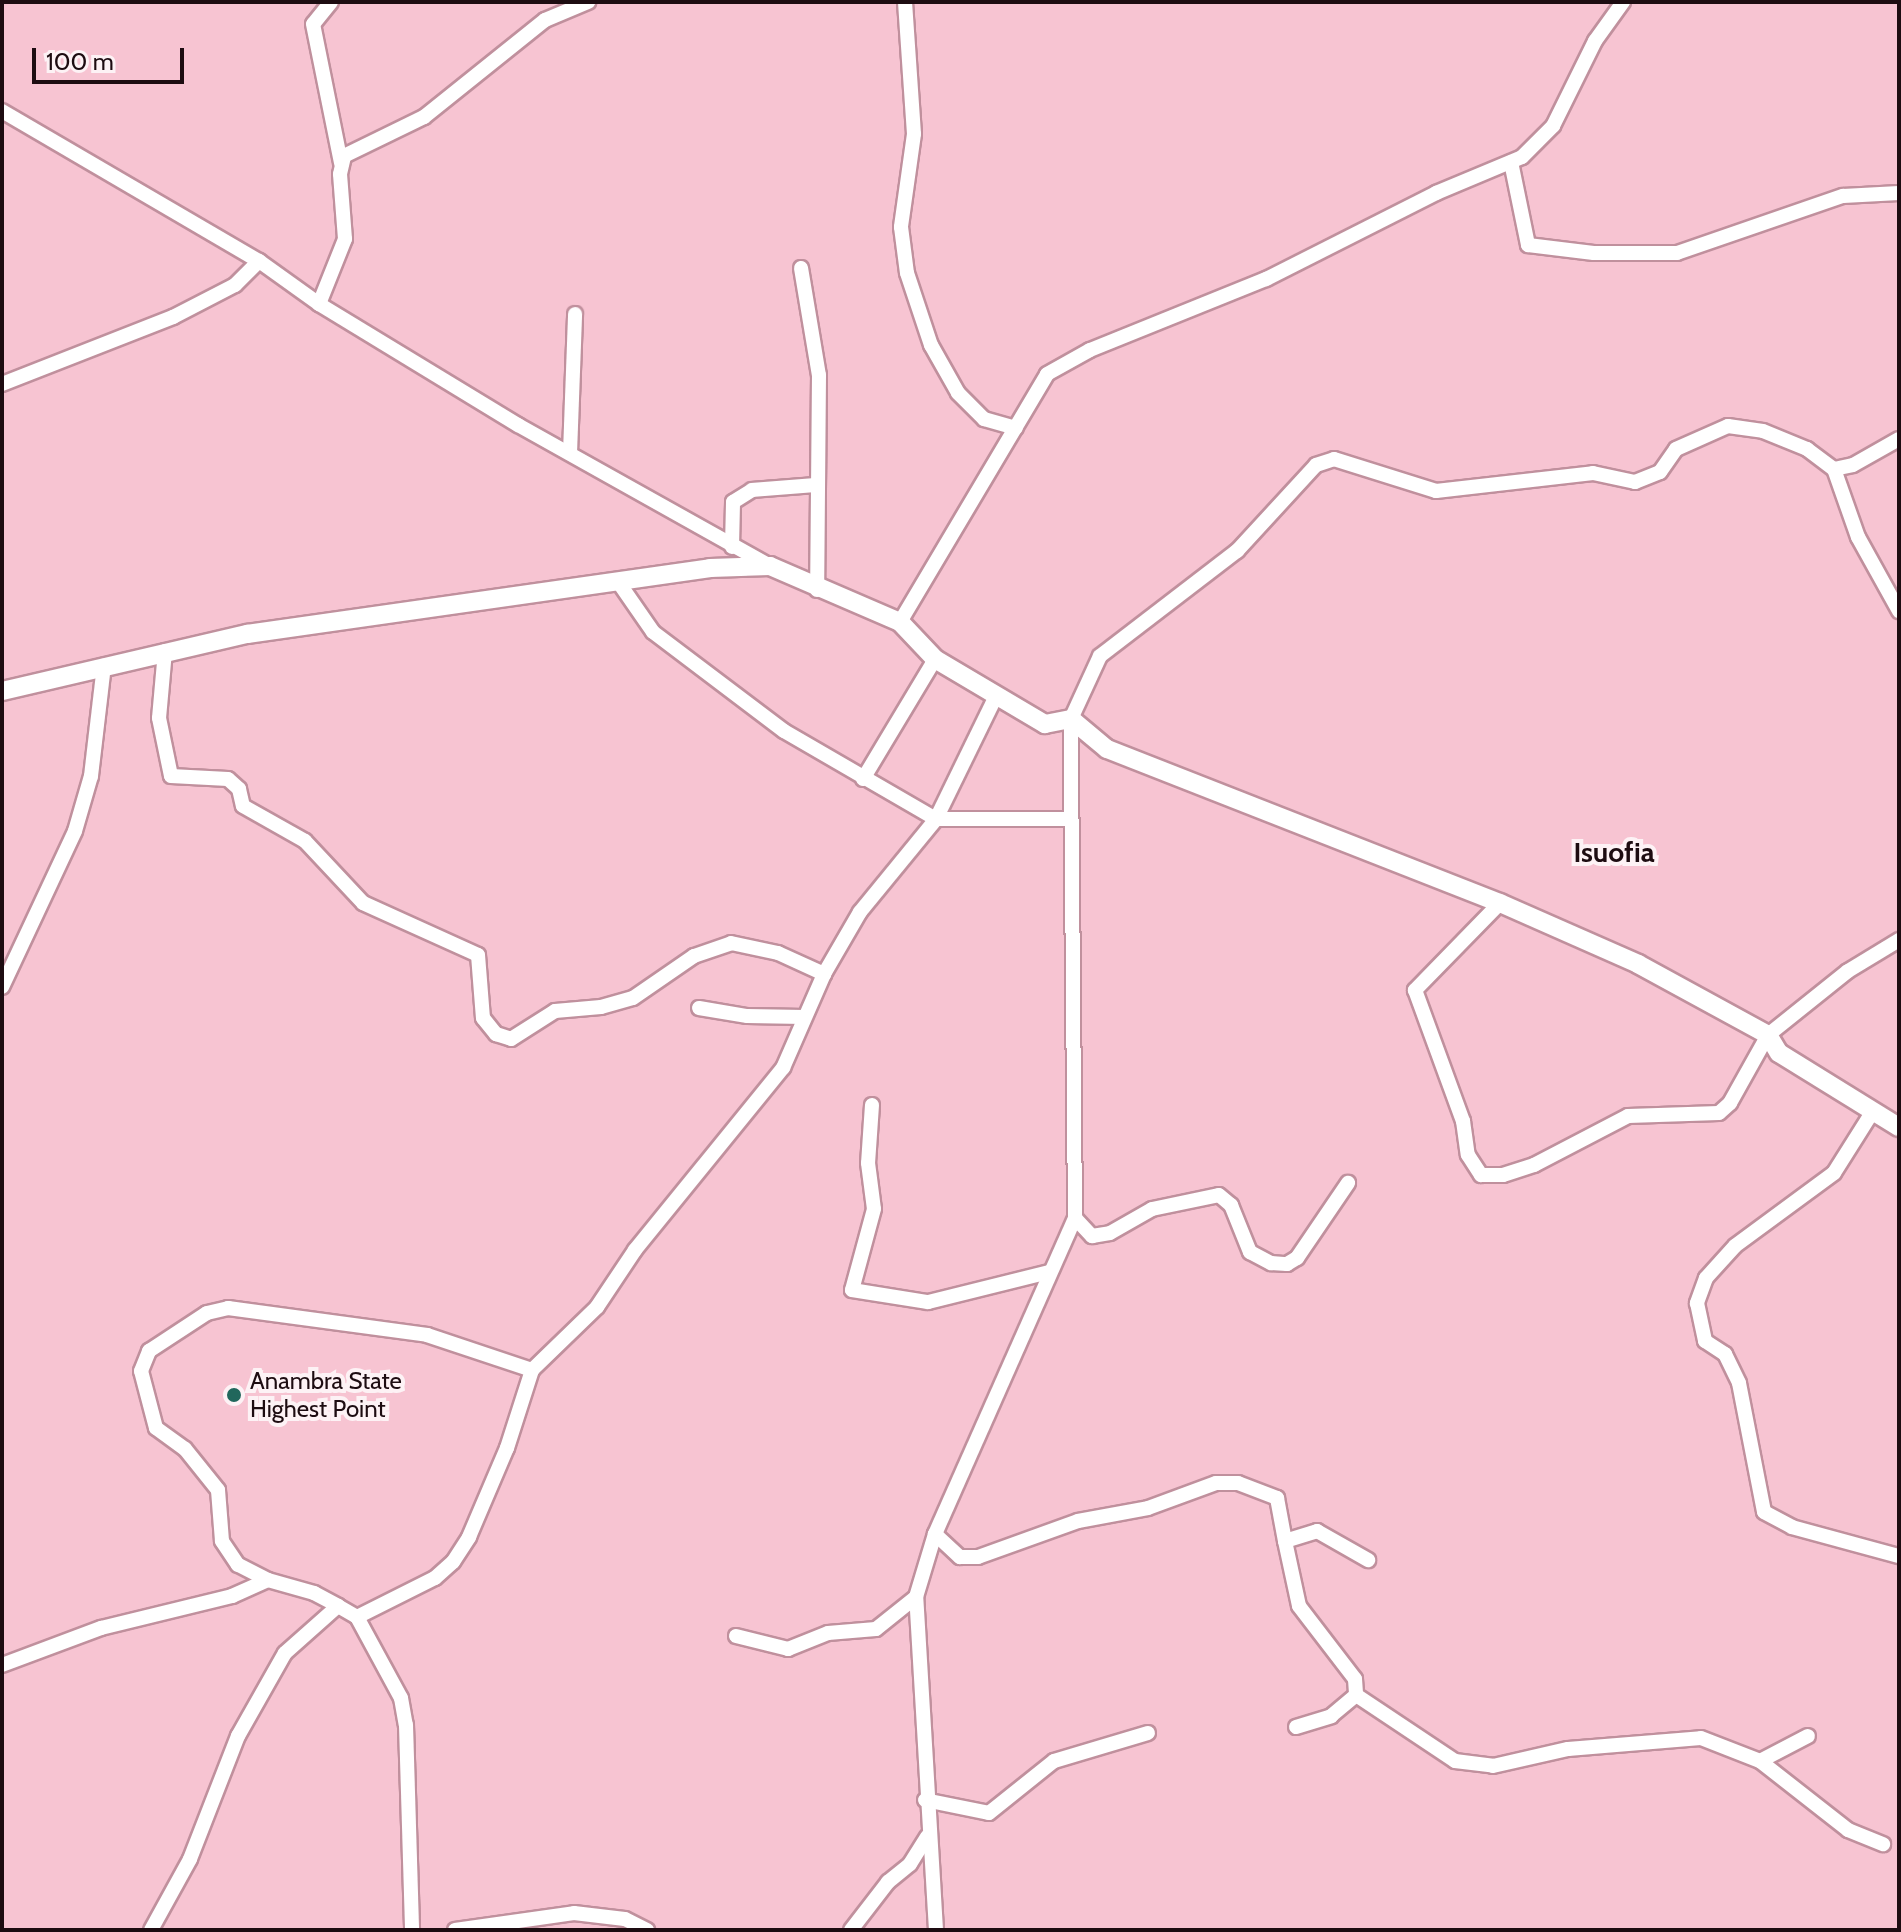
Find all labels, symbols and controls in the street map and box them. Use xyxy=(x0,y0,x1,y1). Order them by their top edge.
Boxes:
scale bar xyxy=(36,32,188,82)
text: 100 m xyxy=(46,47,114,76)
district label: Isuofia xyxy=(1573,835,1655,869)
place label: Anambra State Highest Point xyxy=(250,1367,402,1423)
marker: Anambra State Highest Point xyxy=(225,1386,243,1404)

